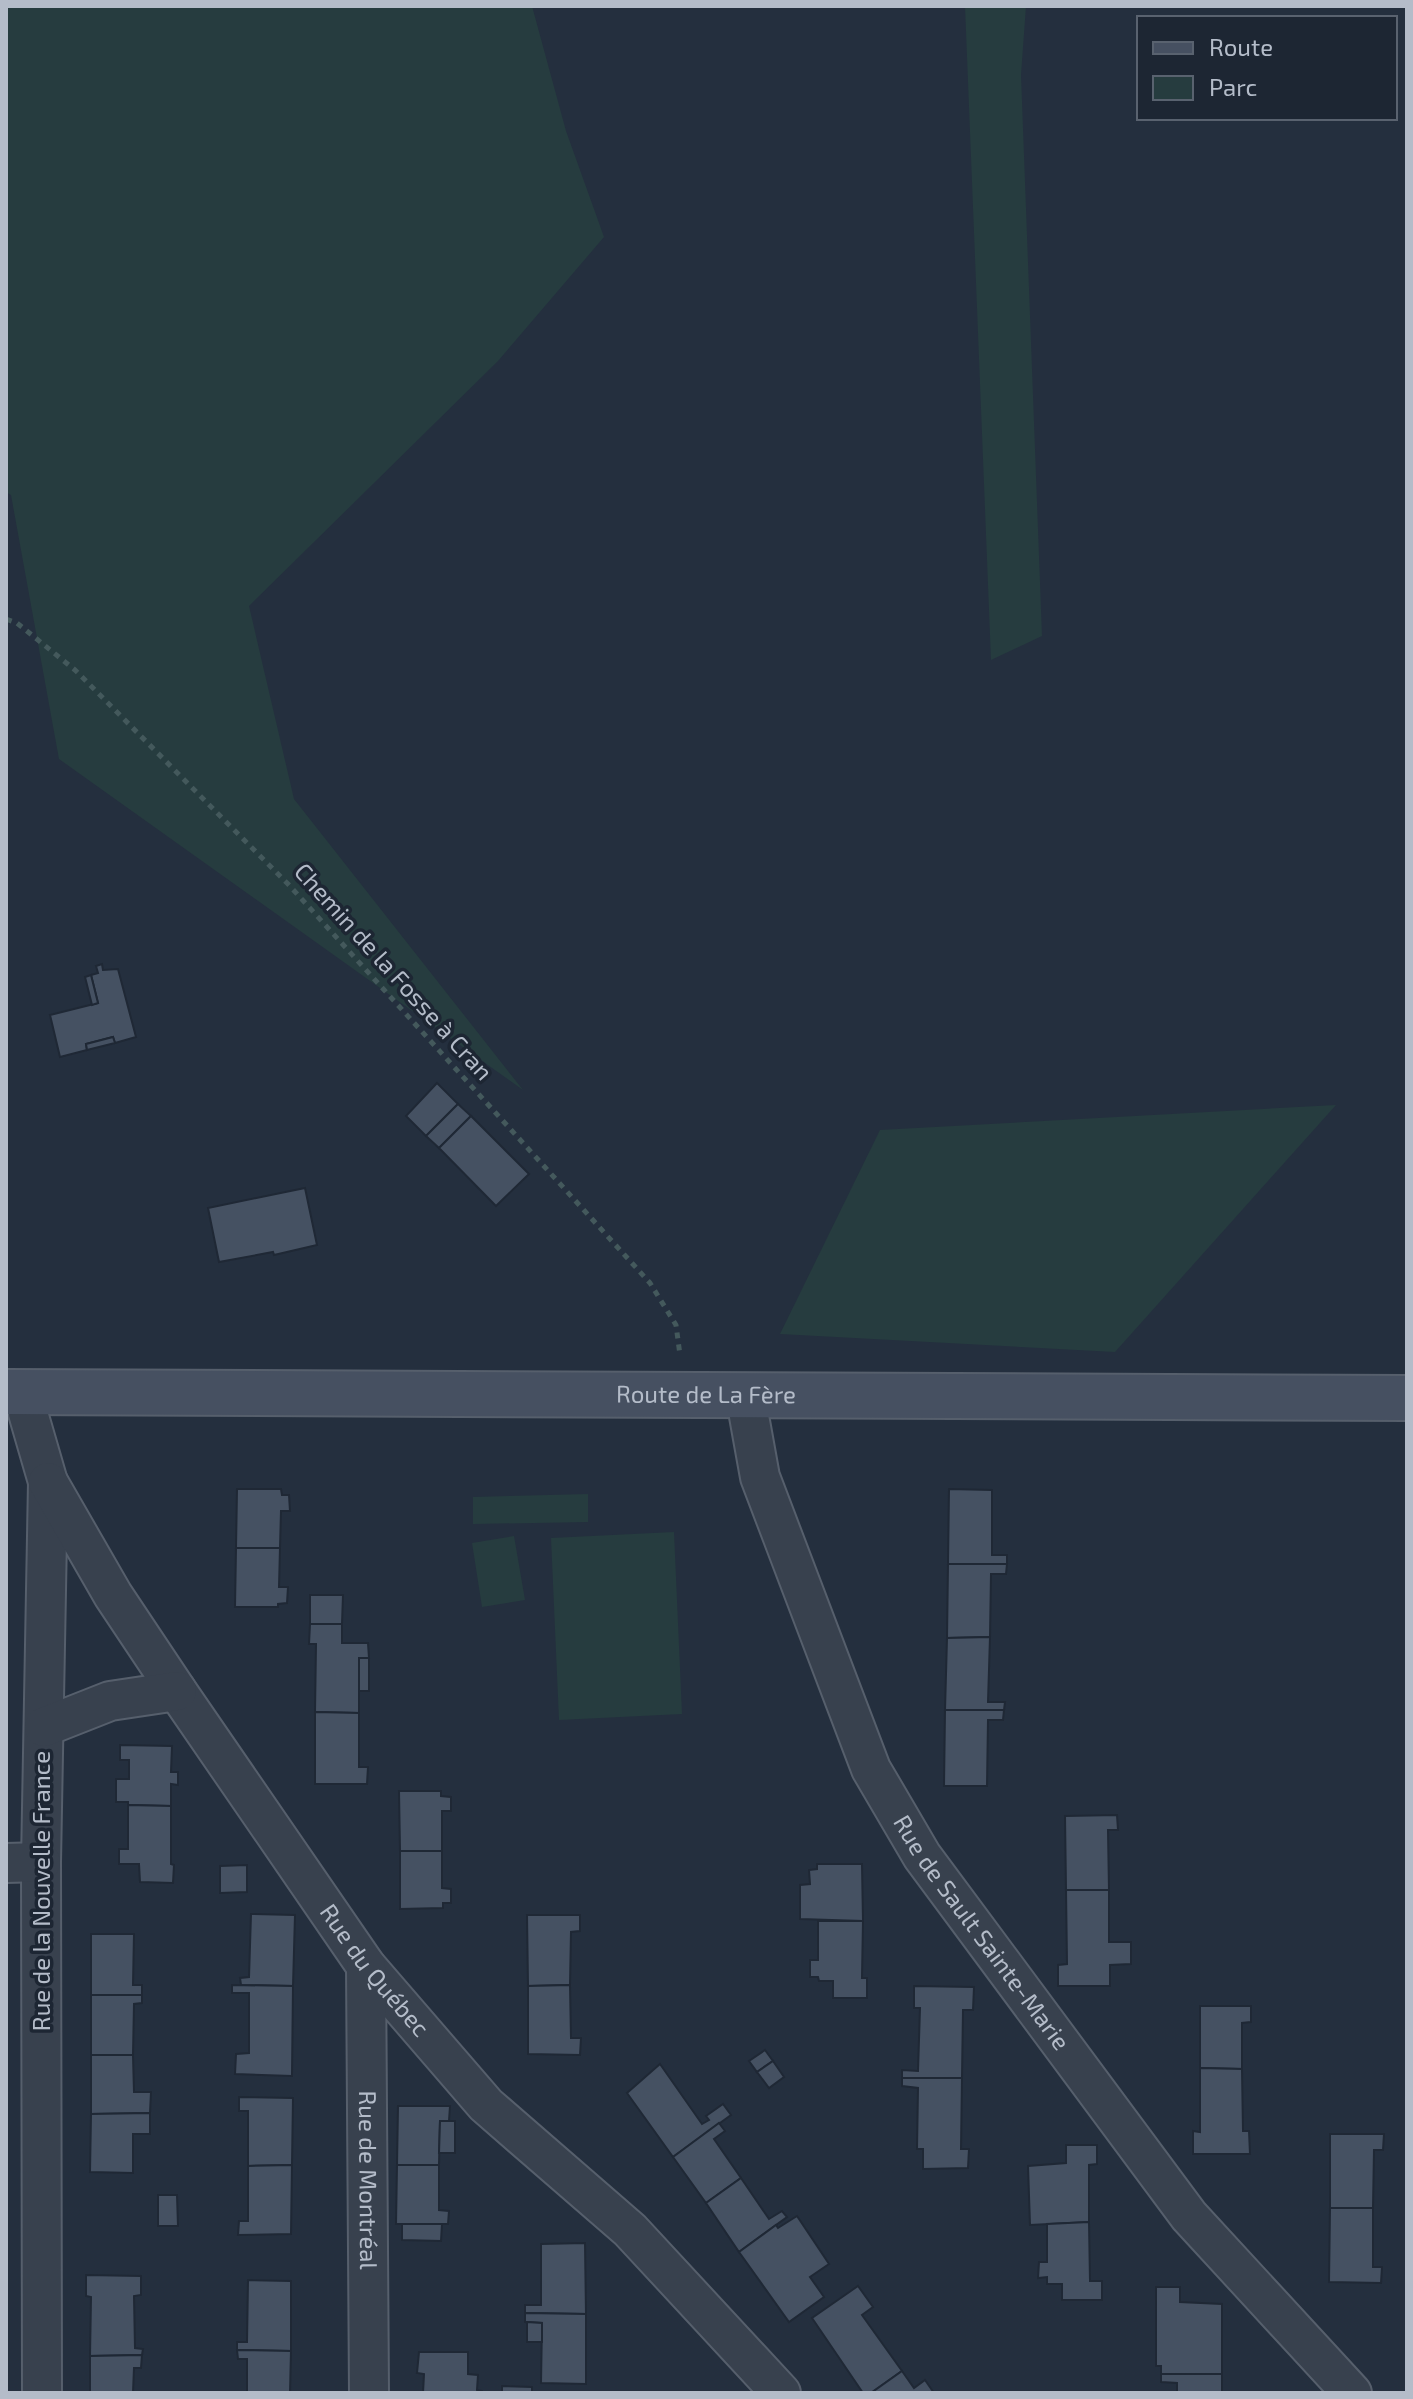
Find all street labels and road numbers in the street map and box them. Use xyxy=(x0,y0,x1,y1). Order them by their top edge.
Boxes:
street label: Chemin de la Fosse à Cran xyxy=(289,856,499,1086)
street label: Route de La Fère xyxy=(616,1379,796,1408)
street label: Rue de la Nouvelle France xyxy=(26,1751,55,2031)
street label: Rue de Sault Sainte-Marie xyxy=(888,1809,1077,2055)
street label: Rue du Québec xyxy=(315,1898,436,2042)
street label: Rue de Montréal xyxy=(354,2090,384,2270)

